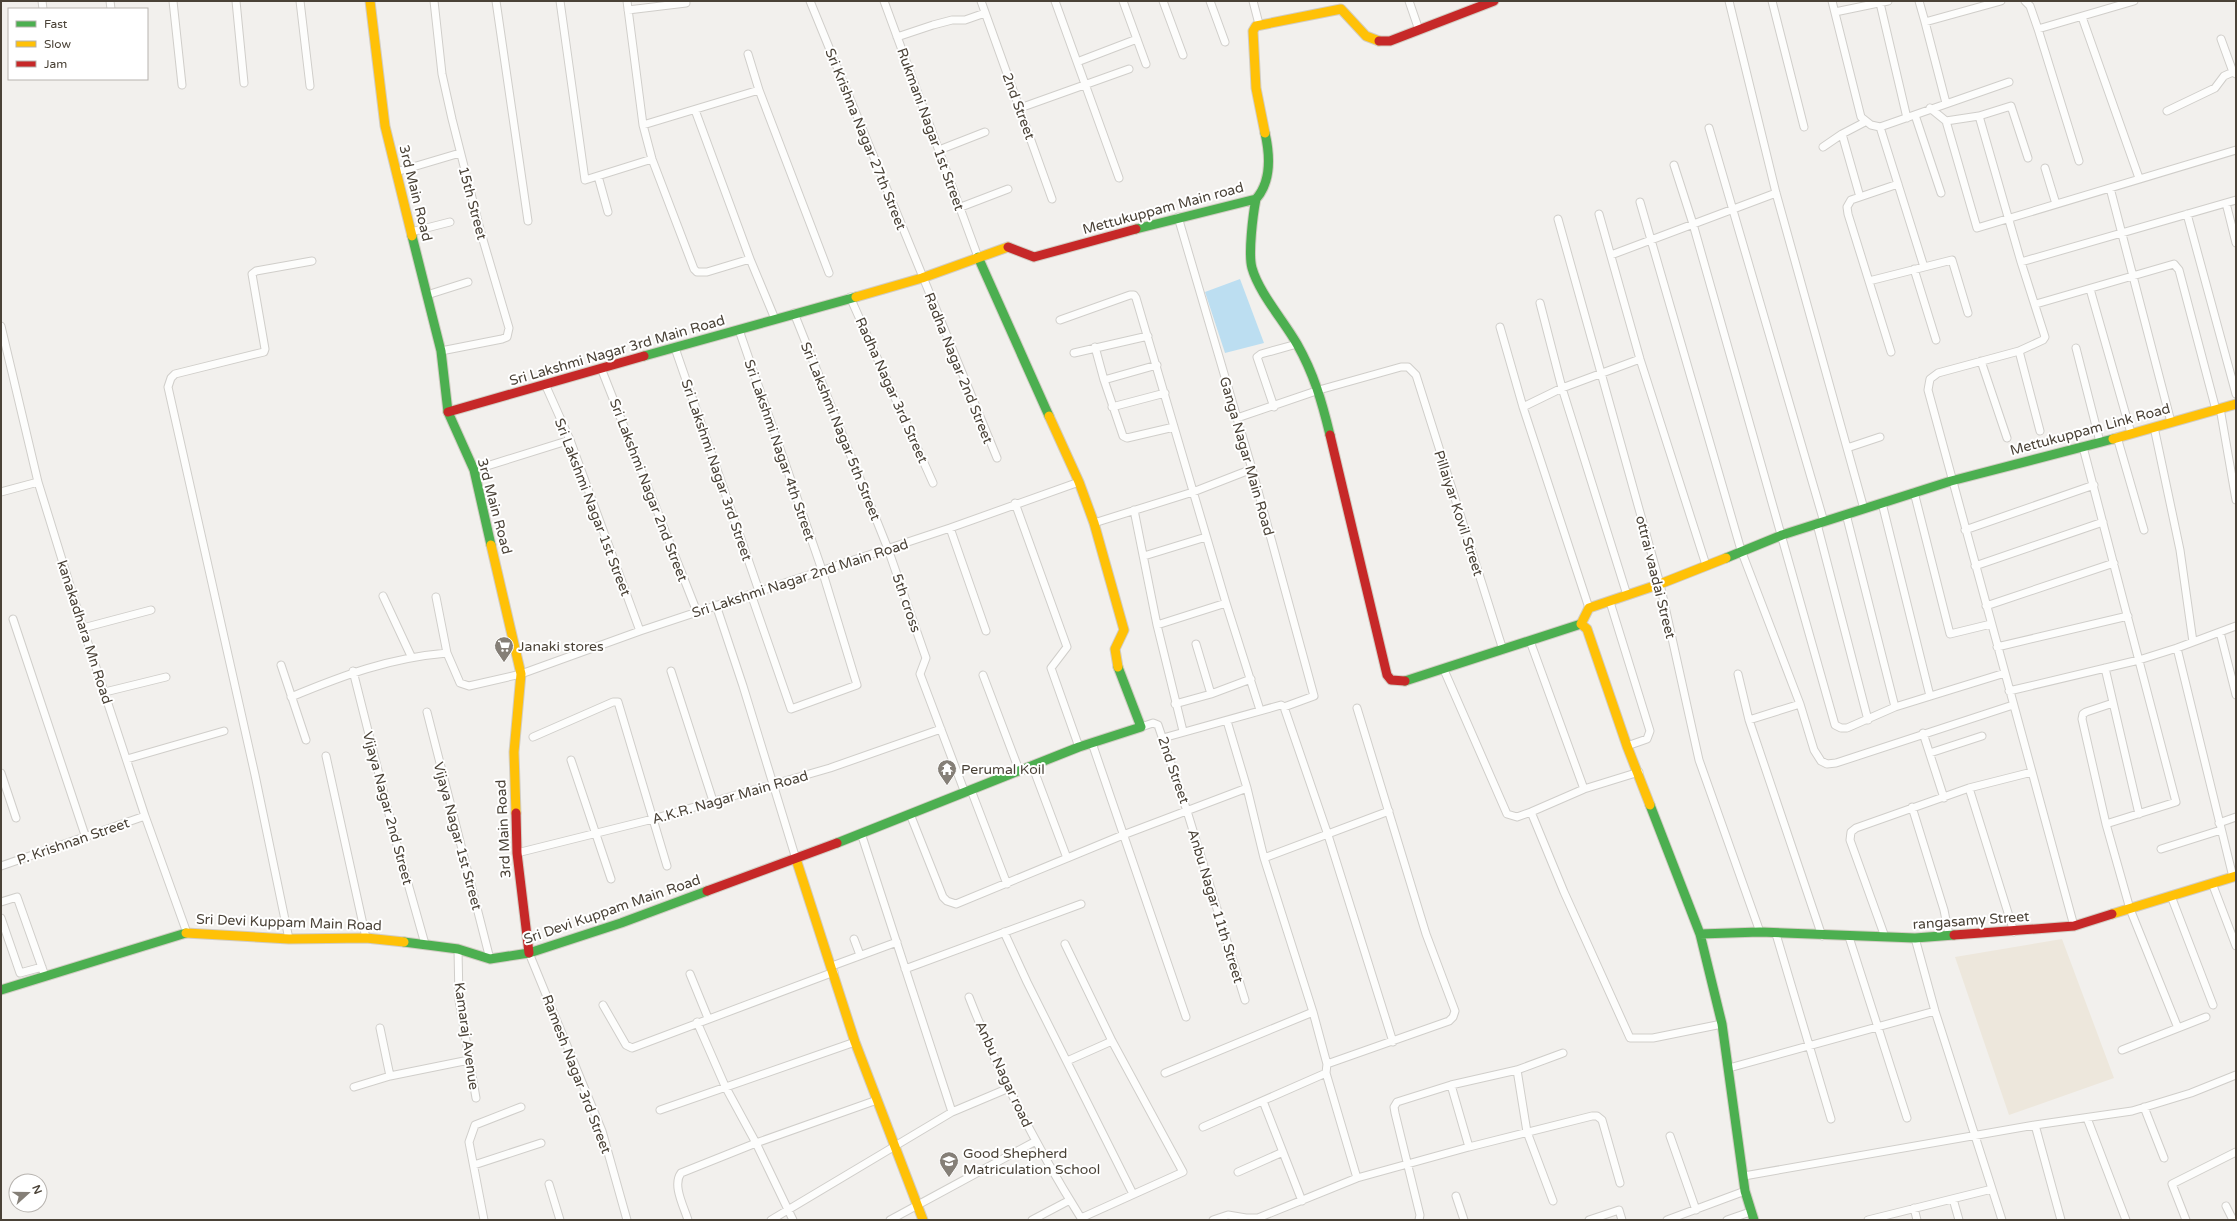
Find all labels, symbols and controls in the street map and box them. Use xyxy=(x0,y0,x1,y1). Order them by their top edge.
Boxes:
legend xyxy=(8,8,148,80)
text: Fast xyxy=(44,17,68,31)
text: Slow xyxy=(44,37,71,51)
street label: Sri Krishna Nagar 27th Street xyxy=(821,46,910,233)
street label: Rukmani Nagar 1st Street xyxy=(893,46,968,213)
text: Jam xyxy=(44,57,67,71)
street label: 2nd Street xyxy=(999,70,1039,142)
street label: 3rd Main Road xyxy=(395,143,436,243)
street label: 15th Street xyxy=(455,165,491,242)
street label: Mettukuppam Main road xyxy=(1081,179,1246,238)
street label: Radha Nagar 2nd Street xyxy=(920,290,997,447)
street label: Sri Lakshmi Nagar 3rd Main Road xyxy=(508,312,727,389)
street label: Radha Nagar 3rd Street xyxy=(852,315,932,466)
street label: Sri Lakshmi Nagar 5th Street xyxy=(797,340,884,523)
street label: Sri Lakshmi Nagar 4th Street xyxy=(740,357,819,544)
street label: Ganga Nagar Main Road xyxy=(1216,375,1277,537)
street label: Sri Lakshmi Nagar 3rd Street xyxy=(677,377,756,564)
street label: Sri Lakshmi Nagar 2nd Street xyxy=(606,396,692,585)
street label: Mettukuppam Link Road xyxy=(2008,400,2172,459)
street label: Sri Lakshmi Nagar 1st Street xyxy=(551,416,635,599)
street label: Pillaiyar Kovil Street xyxy=(1430,448,1487,579)
street label: 3rd Main Road xyxy=(474,456,515,556)
street label: ottrai vaadai Street xyxy=(1632,514,1679,641)
street label: Sri Lakshmi Nagar 2nd Main Road xyxy=(690,535,911,622)
street label: kanakadhara Mn Road xyxy=(53,558,116,706)
street label: 5th cross xyxy=(889,572,925,635)
supermarket icon: Janaki stores xyxy=(493,635,515,663)
place label: Janaki stores xyxy=(518,638,604,655)
street label: Vijaya Nagar 2nd Street xyxy=(359,730,416,887)
street label: 2nd Street xyxy=(1154,734,1193,807)
temple icon: Perumal Koil xyxy=(936,758,958,786)
street label: Vijaya Nagar 1st Street xyxy=(430,760,486,913)
place label: Perumal Koil xyxy=(961,761,1045,778)
street label: A.K.R. Nagar Main Road xyxy=(650,767,810,828)
street label: 3rd Main Road xyxy=(492,779,515,879)
street label: P. Krishnan Street xyxy=(15,814,132,869)
street label: Anbu Nagar 11th Street xyxy=(1184,827,1247,986)
street label: Sri Devi Kuppam Main Road xyxy=(522,871,703,948)
street label: rangasamy Street xyxy=(1912,908,2031,933)
street label: Sri Devi Kuppam Main Road xyxy=(196,911,382,934)
street label: Kamaraj Avenue xyxy=(451,981,482,1091)
street label: Ramesh Nagar 3rd Street xyxy=(538,992,615,1157)
street label: Anbu Nagar road xyxy=(972,1018,1036,1130)
place label: Good Shepherd Matriculation School xyxy=(963,1145,1100,1178)
school or university icon: Good Shepherd Matriculation School xyxy=(938,1150,960,1178)
north arrow xyxy=(8,1173,48,1213)
text: N xyxy=(29,1183,45,1196)

